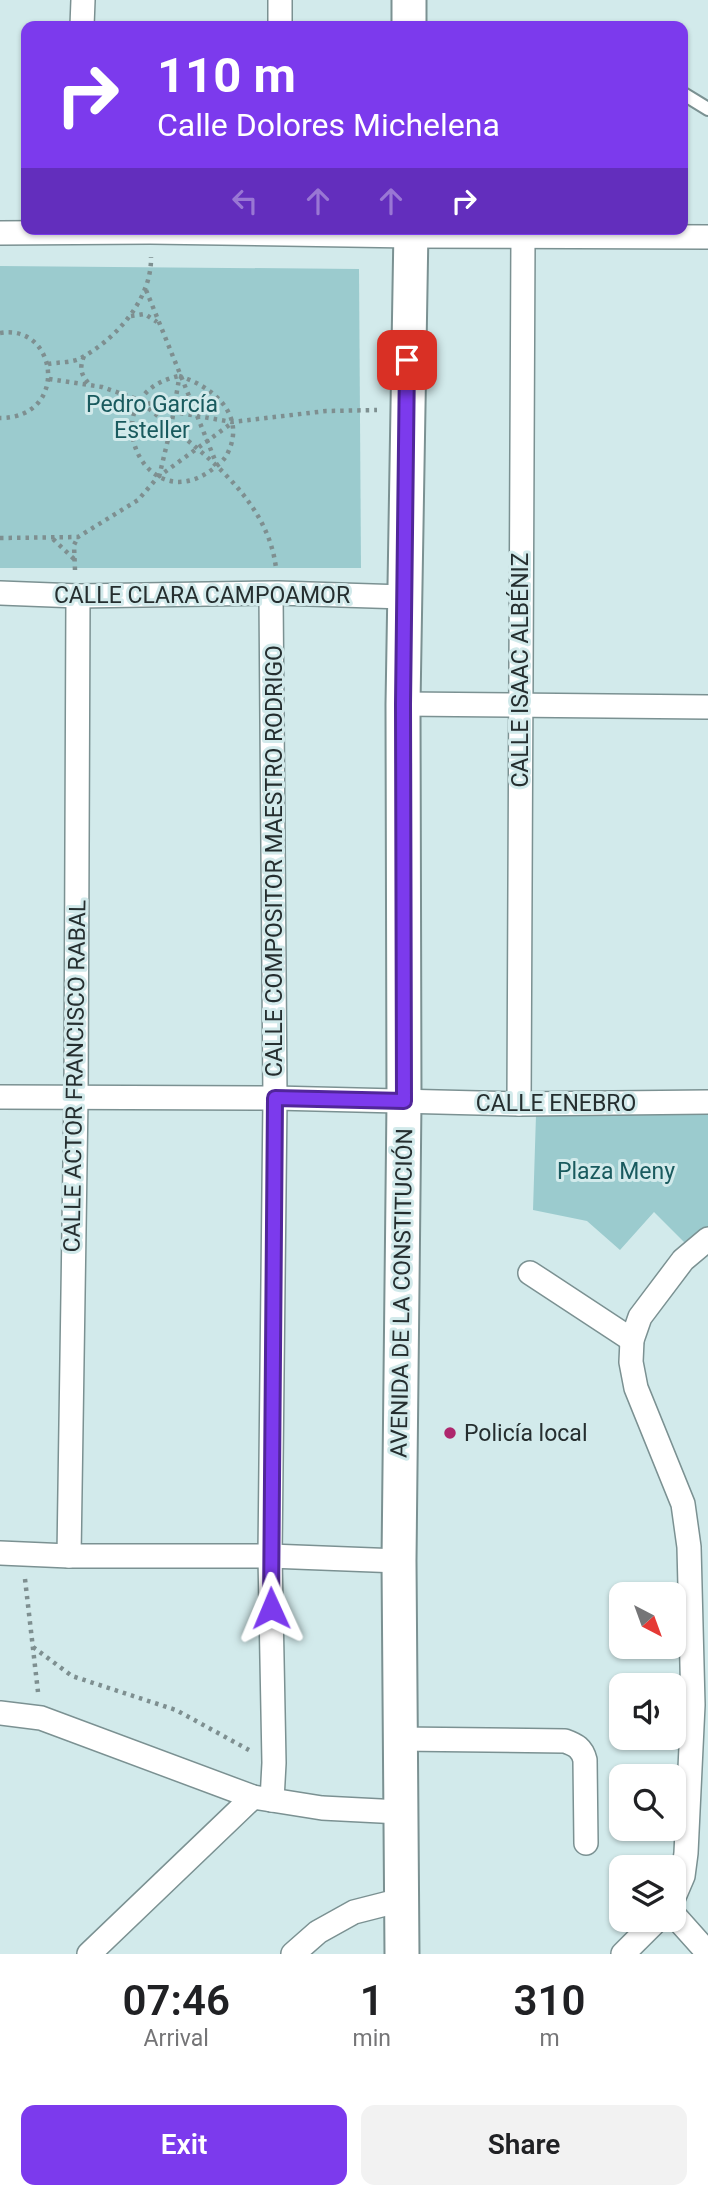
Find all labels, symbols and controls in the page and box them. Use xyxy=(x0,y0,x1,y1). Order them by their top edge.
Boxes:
text: 110 m xyxy=(157,47,296,104)
icon: right xyxy=(42,49,133,140)
text: Calle Dolores Michelena xyxy=(157,106,500,144)
icon: left xyxy=(226,182,264,220)
icon: ahead xyxy=(299,182,337,220)
icon: ahead xyxy=(372,182,410,220)
icon: right xyxy=(445,182,483,220)
pin xyxy=(377,330,437,390)
icon: arrive xyxy=(388,341,426,379)
park label: Pedro García Esteller xyxy=(86,391,218,444)
street label: CALLE ISAAC ALBÉNIZ xyxy=(506,552,534,788)
street label: CALLE CLARA CAMPOAMOR xyxy=(54,582,350,609)
street label: CALLE COMPOSITOR MAESTRO RODRIGO xyxy=(261,645,288,1077)
street label: CALLE ACTOR FRANCISCO RABAL xyxy=(58,899,92,1253)
street label: CALLE ENEBRO xyxy=(476,1090,636,1117)
street label: AVENIDA DE LA CONSTITUCIÓN xyxy=(385,1128,418,1458)
park label: Plaza Meny xyxy=(557,1158,675,1185)
place label: Policía local xyxy=(464,1420,587,1447)
marker: Policía local xyxy=(442,1425,458,1441)
position arrow xyxy=(234,1571,308,1645)
north arrow xyxy=(609,1582,686,1659)
map controls xyxy=(609,1582,686,1932)
button: sound xyxy=(609,1673,686,1750)
button: search xyxy=(609,1764,686,1841)
button: layers xyxy=(609,1855,686,1932)
text: 07:46 xyxy=(123,1976,230,2025)
text: 1 xyxy=(360,1976,384,2025)
text: 310 xyxy=(513,1976,585,2025)
text: Arrival xyxy=(144,2025,209,2052)
text: min xyxy=(352,2025,391,2052)
text: m xyxy=(539,2025,560,2052)
button: Exit xyxy=(21,2105,347,2185)
button: Share xyxy=(361,2105,687,2185)

